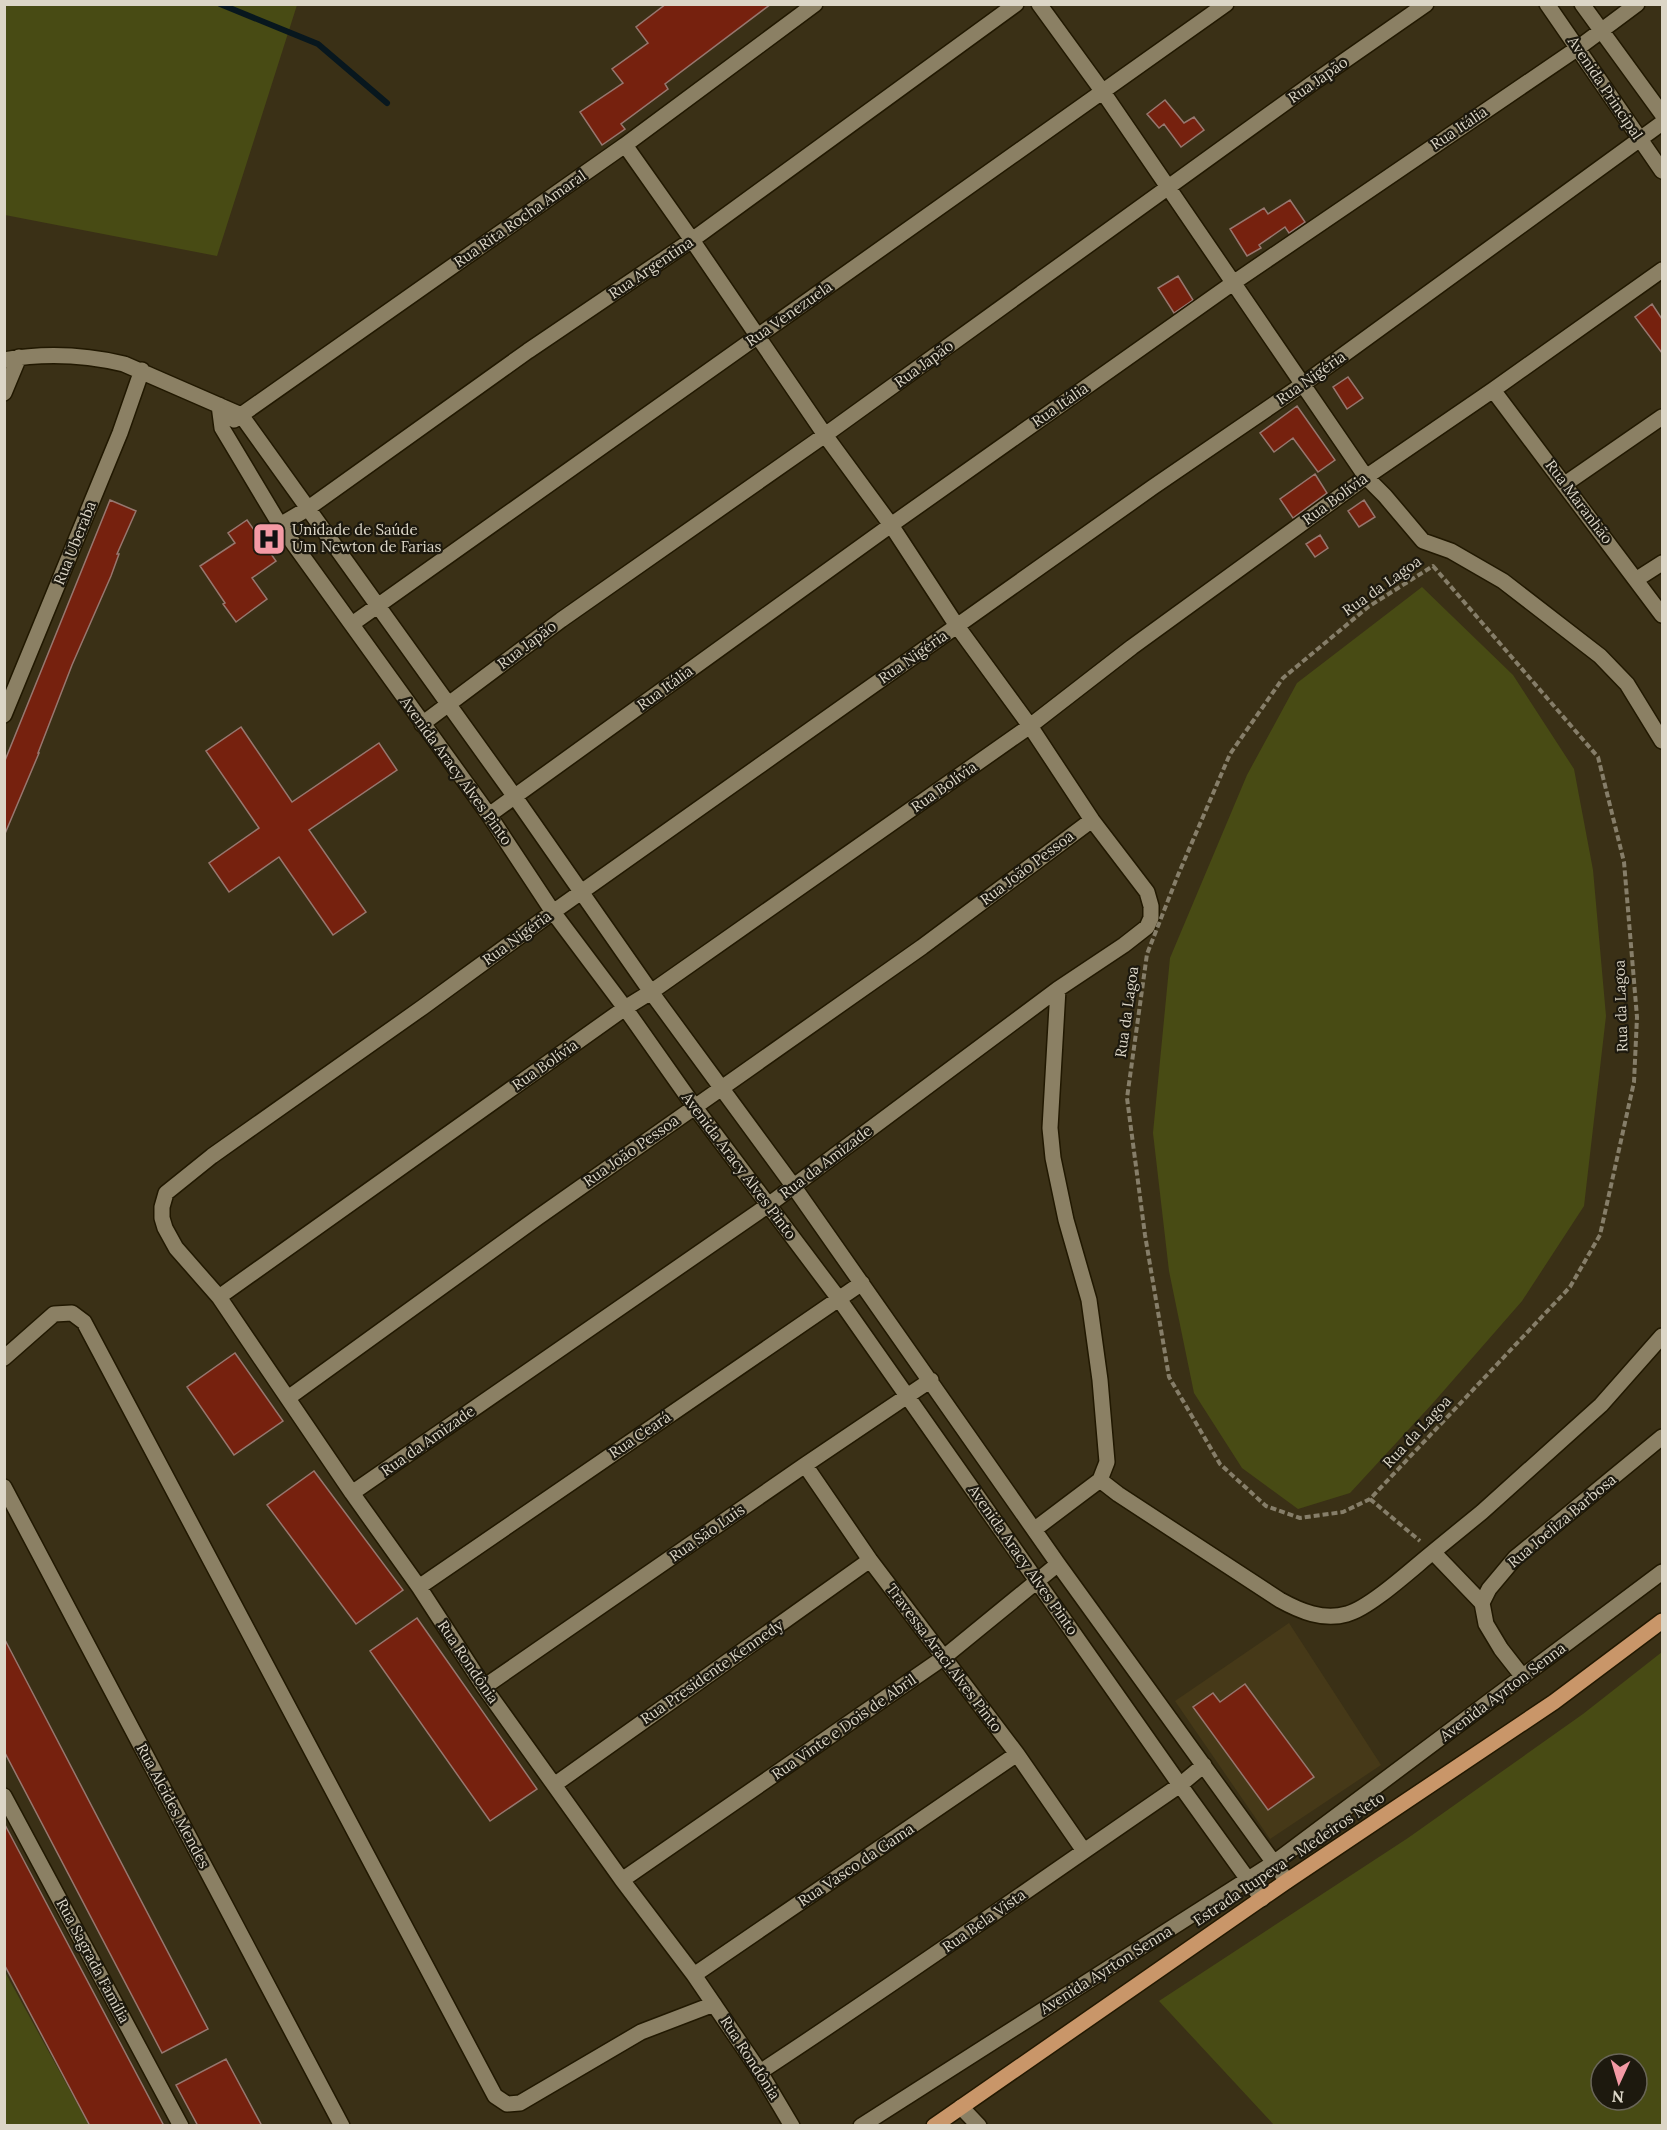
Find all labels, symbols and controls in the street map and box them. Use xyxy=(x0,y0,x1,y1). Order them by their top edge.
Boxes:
street label: Avenida Principal xyxy=(1563,32,1647,143)
street label: Rua Japão xyxy=(1284,52,1351,107)
street label: Rua Itália xyxy=(1427,102,1491,153)
street label: Rua Rita Rocha Amaral xyxy=(450,166,589,271)
street label: Rua Argentina xyxy=(605,232,697,303)
street label: Rua Venezuela xyxy=(742,277,836,350)
street label: Rua Japão xyxy=(890,336,957,391)
street label: Rua Nigéria xyxy=(1272,347,1349,408)
street label: Rua Itália xyxy=(1028,378,1092,431)
street label: Rua Maranhão xyxy=(1542,456,1617,548)
street label: Rua Bolívia xyxy=(1298,468,1371,529)
street label: Rua Uberaba xyxy=(49,498,100,588)
place label: Unidade de Saúde Um Newton de Farias xyxy=(292,520,441,556)
hospital icon: Unidade de Saúde Um Newton de Farias xyxy=(251,521,287,557)
street label: Rua da Lagoa xyxy=(1339,551,1425,620)
street label: Rua Japão xyxy=(494,616,560,673)
street label: Rua Nigéria xyxy=(874,626,951,687)
street label: Rua Itália xyxy=(633,661,697,714)
street label: Avenida Aracy Alves Pinto xyxy=(396,692,517,849)
street label: Rua Bolívia xyxy=(907,757,980,816)
street label: Rua João Pessoa xyxy=(976,826,1077,909)
street label: Rua Nigéria xyxy=(479,906,555,969)
street label: Rua da Lagoa xyxy=(1609,959,1632,1052)
street label: Rua da Lagoa xyxy=(1111,965,1142,1059)
street label: Rua Bolívia xyxy=(508,1035,581,1094)
street label: Avenida Aracy Alves Pinto xyxy=(677,1088,801,1243)
street label: Rua João Pessoa xyxy=(579,1110,682,1191)
street label: Rua da Amizade xyxy=(776,1121,875,1202)
street label: Rua da Lagoa xyxy=(1378,1391,1455,1472)
street label: Rua da Amizade xyxy=(377,1401,478,1480)
street label: Rua Ceará xyxy=(605,1407,674,1462)
street label: Rua Joeliza Barbosa xyxy=(1504,1470,1620,1572)
street label: Avenida Aracy Alves Pinto xyxy=(964,1480,1083,1639)
street label: Rua São Luis xyxy=(665,1500,748,1566)
street label: Travessa Araci Alves Pinto xyxy=(882,1580,1007,1736)
street label: Rua Presidente Kennedy xyxy=(637,1615,787,1728)
street label: Rua Rondônia xyxy=(434,1617,503,1707)
street label: Avenida Ayrton Senna xyxy=(1435,1638,1570,1746)
street label: Rua Vinte e Dois de Abril xyxy=(768,1670,920,1784)
street label: Rua Alcides Mendes xyxy=(133,1740,214,1871)
street label: Estrada Itupeva - Medeiros Neto xyxy=(1189,1787,1388,1930)
street label: Rua Vasco da Gama xyxy=(794,1819,918,1910)
street label: Rua Bela Vista xyxy=(938,1885,1029,1956)
street label: Rua Sagrada Família xyxy=(53,1895,134,2027)
street label: Avenida Ayrton Senna xyxy=(1035,1921,1176,2019)
street label: Rua Rondônia xyxy=(716,2012,785,2103)
north arrow xyxy=(1589,2052,1649,2112)
text: N xyxy=(1611,2087,1625,2107)

